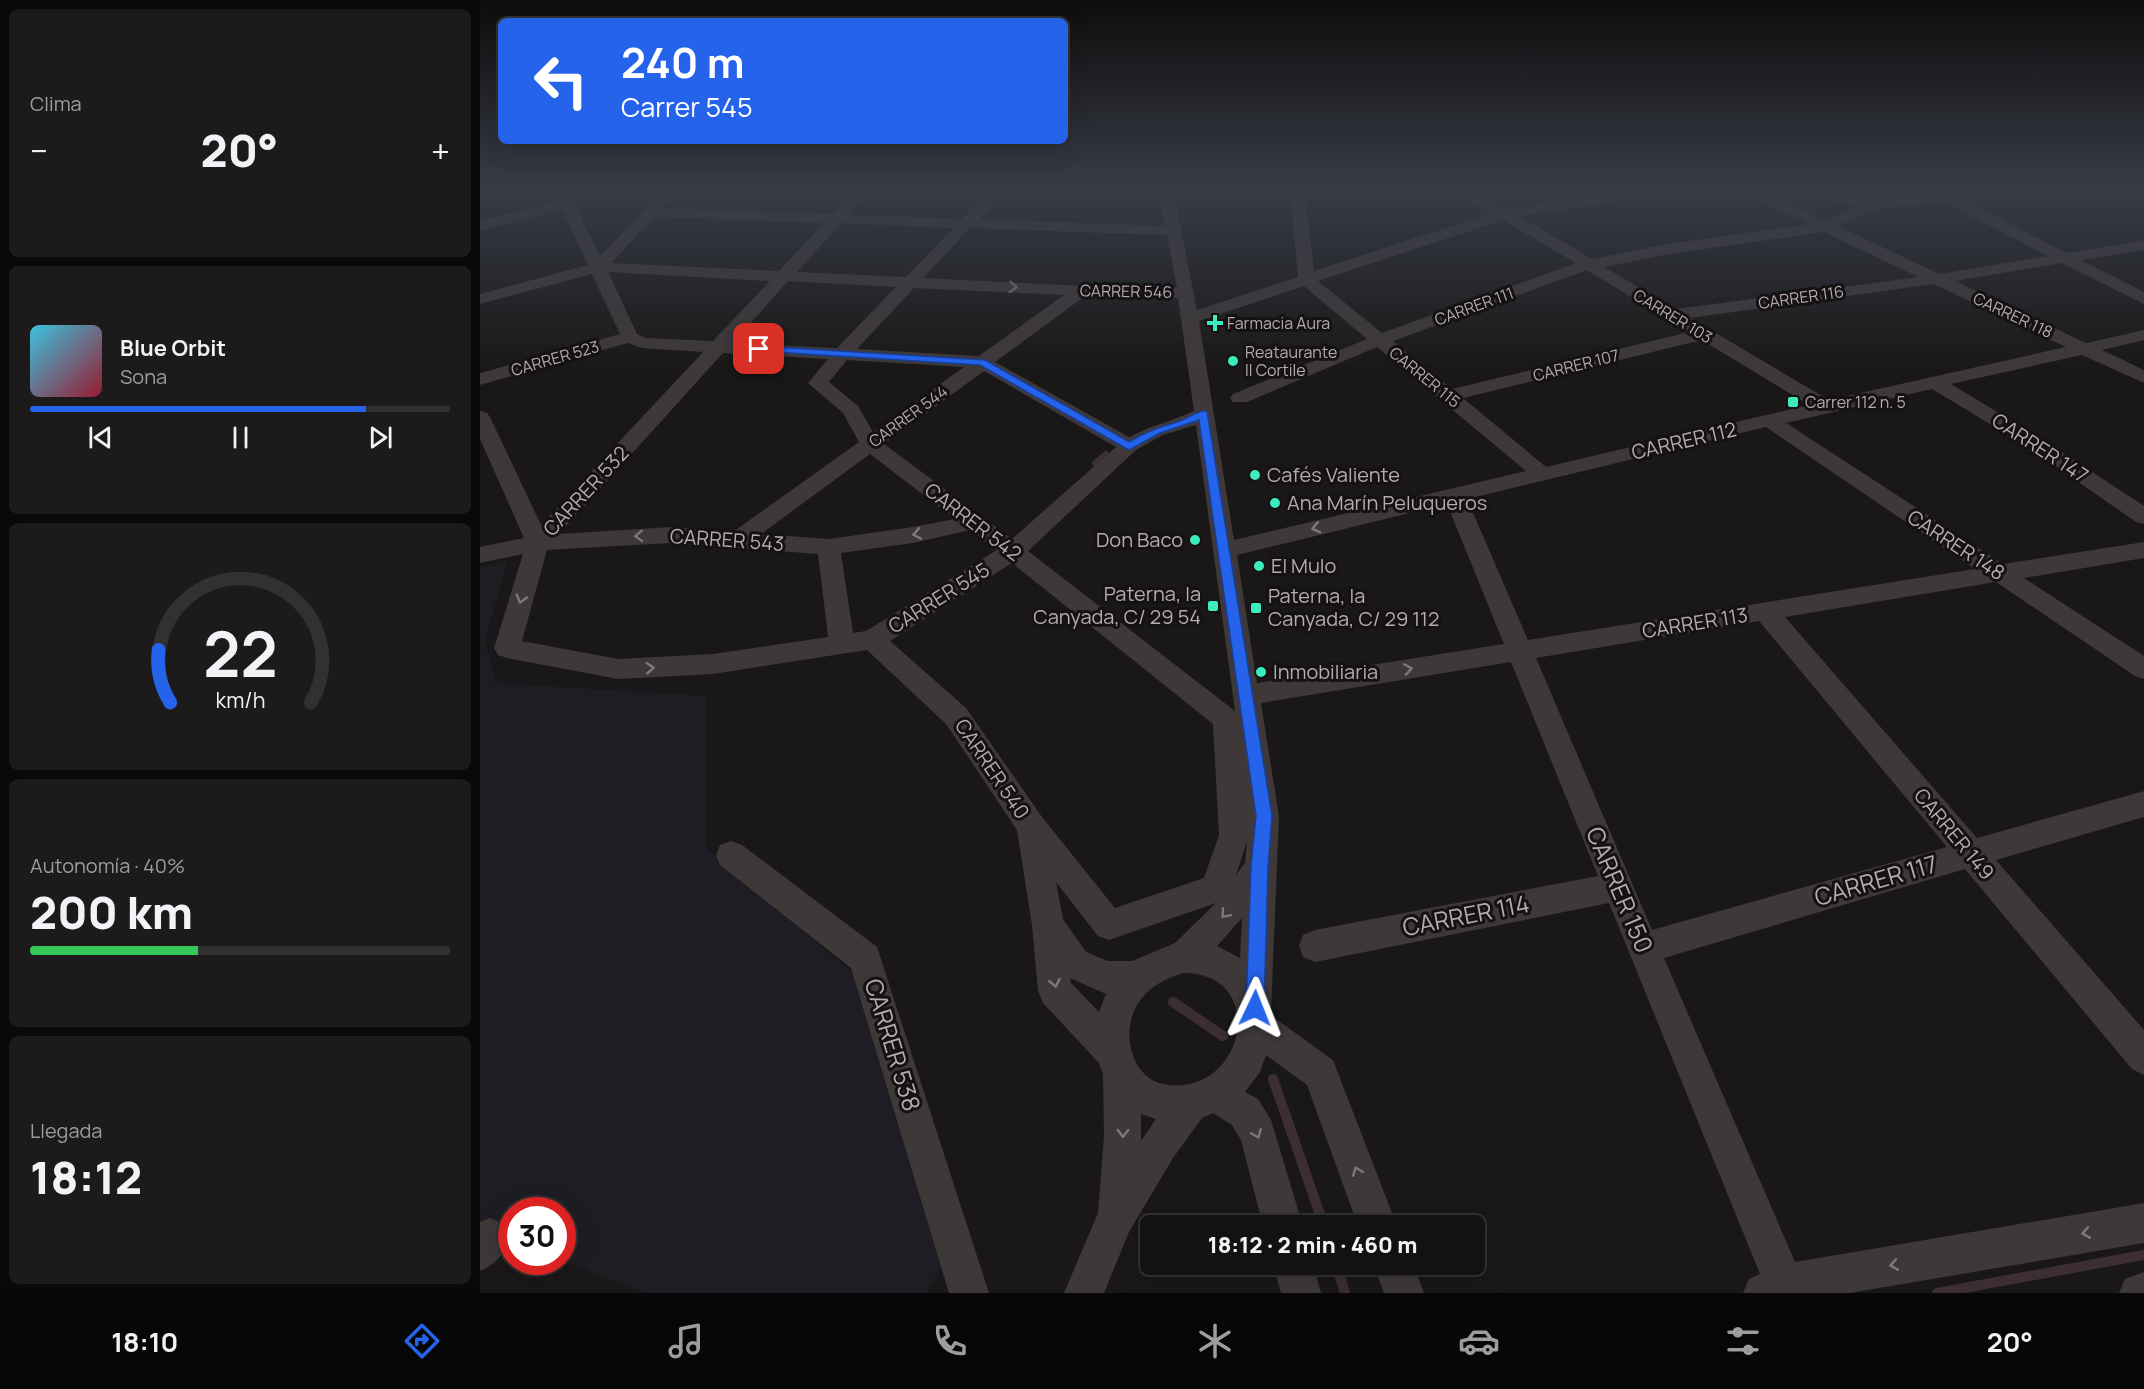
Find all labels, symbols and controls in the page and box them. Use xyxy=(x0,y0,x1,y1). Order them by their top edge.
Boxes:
text: 240 m xyxy=(621,33,745,91)
icon: left xyxy=(522,42,600,120)
text: Carrer 545 xyxy=(621,88,753,125)
text: Clima xyxy=(30,90,82,117)
text: 20° xyxy=(201,119,278,181)
text: − xyxy=(30,128,48,173)
text: + xyxy=(431,128,450,173)
street label: CARRER 546 xyxy=(1080,279,1172,303)
one-way arrow xyxy=(1009,280,1018,293)
street label: CARRER 116 xyxy=(1757,280,1845,314)
street label: CARRER 111 xyxy=(1431,282,1517,330)
street label: CARRER 103 xyxy=(1629,284,1717,348)
street label: CARRER 118 xyxy=(1970,287,2056,343)
place label: Farmacia Aura xyxy=(1227,312,1330,334)
marker: Farmacia Aura xyxy=(1208,316,1222,330)
pin xyxy=(733,323,784,374)
icon: arrive xyxy=(742,332,775,365)
text: Blue Orbit xyxy=(120,333,226,363)
street label: CARRER 523 xyxy=(508,335,602,381)
place label: Reataurante II Cortile xyxy=(1245,341,1337,381)
street label: CARRER 115 xyxy=(1385,342,1465,412)
street label: CARRER 107 xyxy=(1531,344,1621,386)
marker: Reataurante II Cortile xyxy=(1226,354,1240,368)
text: Sona xyxy=(120,363,167,390)
street label: CARRER 544 xyxy=(864,380,952,452)
place label: Carrer 112 n. 5 xyxy=(1805,391,1906,413)
marker: Carrer 112 n. 5 xyxy=(1786,395,1800,409)
street label: CARRER 147 xyxy=(1987,406,2094,489)
street label: CARRER 112 xyxy=(1629,415,1739,466)
icon: previous xyxy=(84,421,117,454)
icon: pause xyxy=(224,421,257,454)
icon: next xyxy=(364,421,397,454)
street label: CARRER 532 xyxy=(537,440,634,541)
place label: Cafés Valiente xyxy=(1267,461,1400,488)
marker: Cafés Valiente xyxy=(1248,468,1262,482)
street label: CARRER 542 xyxy=(919,476,1027,567)
place label: Ana Marín Peluqueros xyxy=(1287,489,1487,516)
marker: Ana Marín Peluqueros xyxy=(1268,496,1282,510)
street label: CARRER 148 xyxy=(1902,503,2010,586)
one-way arrow xyxy=(1312,521,1322,534)
street label: CARRER 543 xyxy=(669,522,785,557)
place label: Don Baco xyxy=(1096,526,1183,553)
one-way arrow xyxy=(912,527,922,540)
one-way arrow xyxy=(635,530,644,543)
marker: Don Baco xyxy=(1188,533,1202,547)
place label: El Mulo xyxy=(1271,552,1336,579)
street label: CARRER 545 xyxy=(883,556,995,639)
marker: El Mulo xyxy=(1252,559,1266,573)
place label: Paterna, la Canyada, C/ 29 54 xyxy=(1033,580,1201,630)
place label: Paterna, la Canyada, C/ 29 112 xyxy=(1268,582,1439,632)
one-way arrow xyxy=(516,593,528,604)
marker: Paterna, la Canyada, C/ 29 54 xyxy=(1206,599,1220,613)
marker: Paterna, la Canyada, C/ 29 112 xyxy=(1249,601,1263,615)
street label: CARRER 113 xyxy=(1640,601,1750,644)
text: 22 xyxy=(203,611,277,697)
place label: Inmobiliaria xyxy=(1273,658,1378,685)
one-way arrow xyxy=(645,661,654,674)
one-way arrow xyxy=(1403,663,1412,675)
marker: Inmobiliaria xyxy=(1254,665,1268,679)
text: km/h xyxy=(215,686,265,715)
street label: CARRER 540 xyxy=(949,713,1036,824)
street label: CARRER 149 xyxy=(1908,782,2001,885)
street label: CARRER 150 xyxy=(1579,821,1662,957)
street label: CARRER 117 xyxy=(1810,846,1941,913)
text: Autonomía · 40% xyxy=(30,852,185,879)
text: 200 km xyxy=(30,881,193,943)
street label: CARRER 114 xyxy=(1399,886,1532,943)
one-way arrow xyxy=(1221,907,1232,918)
street label: CARRER 538 xyxy=(858,974,929,1115)
position arrow xyxy=(1223,976,1287,1040)
one-way arrow xyxy=(1048,978,1061,988)
text: Llegada xyxy=(30,1117,102,1144)
one-way arrow xyxy=(1249,1127,1261,1138)
one-way arrow xyxy=(1117,1129,1129,1138)
text: 18:12 xyxy=(30,1146,142,1208)
one-way arrow xyxy=(1352,1166,1364,1177)
speed limit sign: 30 xyxy=(498,1197,576,1275)
one-way arrow xyxy=(2082,1226,2091,1238)
text: 18:12 · 2 min · 460 m xyxy=(1208,1230,1417,1260)
one-way arrow xyxy=(1889,1259,1899,1271)
icon: directions xyxy=(401,1320,443,1362)
icon: music xyxy=(665,1320,707,1362)
icon: phone xyxy=(929,1320,971,1362)
icon: climate xyxy=(1194,1320,1236,1362)
icon: car xyxy=(1458,1320,1500,1362)
icon: filters xyxy=(1722,1320,1764,1362)
text: 18:10 xyxy=(111,1323,178,1360)
text: 20° xyxy=(1987,1323,2033,1360)

